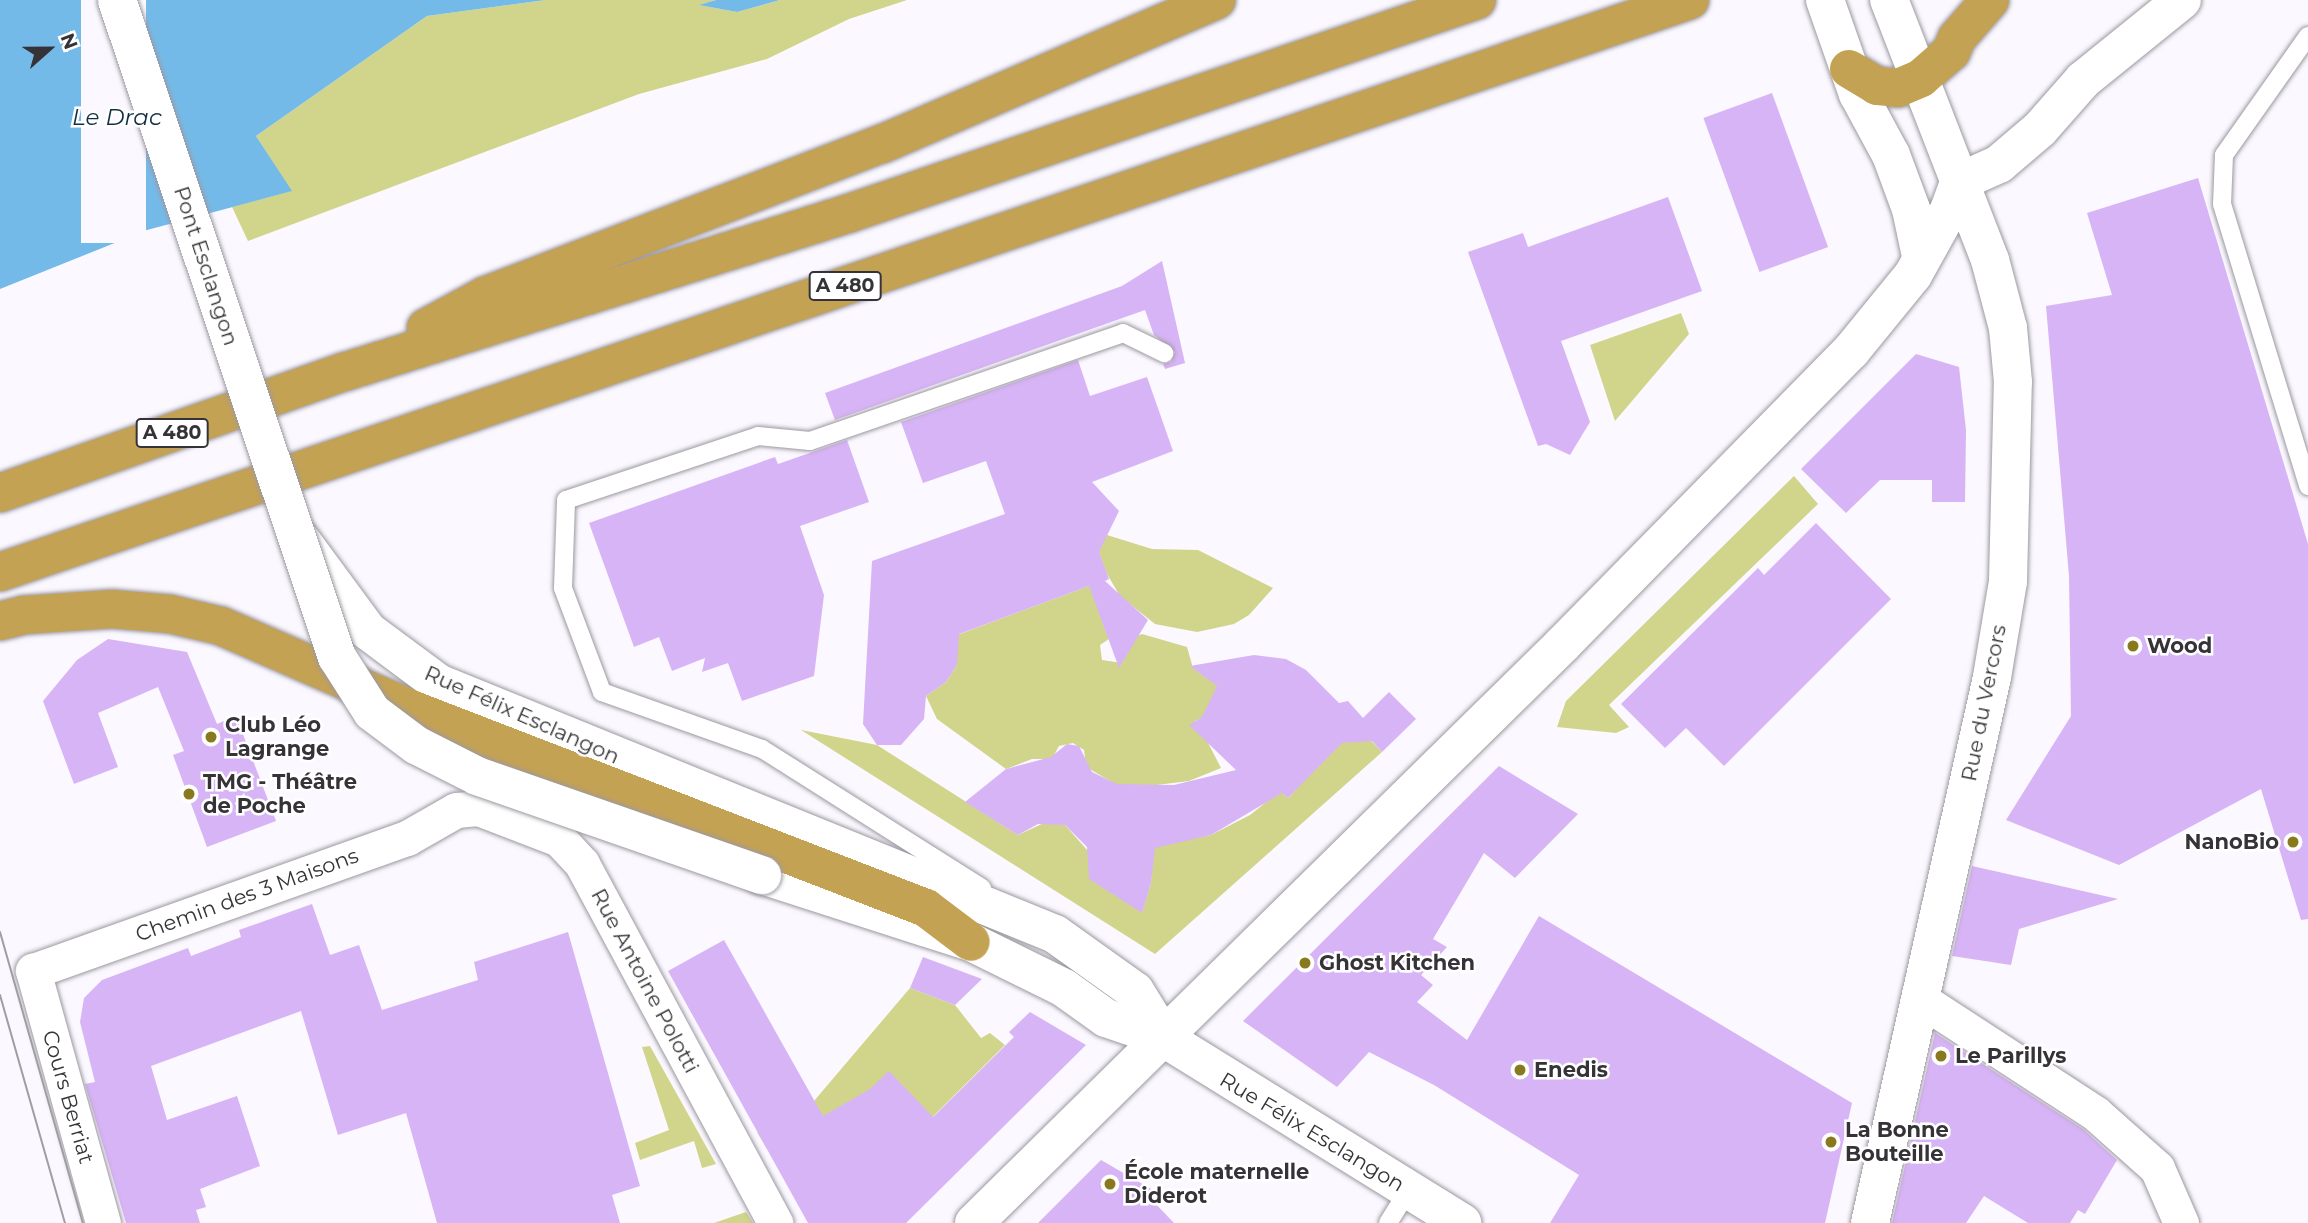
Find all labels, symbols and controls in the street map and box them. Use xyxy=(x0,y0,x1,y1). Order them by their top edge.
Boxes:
north arrow xyxy=(14,14,84,84)
text: N xyxy=(56,30,83,53)
water label: Le Drac xyxy=(72,103,162,131)
street label: Pont Esclangon xyxy=(168,183,244,349)
road number: A 480 xyxy=(808,270,882,302)
road number: A 480 xyxy=(135,418,209,448)
street label: Rue du Vercors xyxy=(1956,623,2012,783)
place label: Wood xyxy=(2147,633,2212,659)
marker: Wood xyxy=(2125,638,2141,654)
street label: Rue Félix Esclangon xyxy=(421,661,623,769)
place label: Club Léo Lagrange xyxy=(225,712,329,762)
marker: Club Léo Lagrange xyxy=(203,729,219,745)
place label: TMG - Théâtre de Poche xyxy=(203,769,357,819)
marker: TMG - Théâtre de Poche xyxy=(181,786,197,802)
place label: NanoBio xyxy=(2185,829,2279,855)
marker: NanoBio xyxy=(2285,834,2301,850)
street label: Chemin des 3 Maisons xyxy=(132,843,362,947)
street label: Rue Antoine Polotti xyxy=(586,884,704,1078)
place label: Ghost Kitchen xyxy=(1319,950,1475,976)
marker: Ghost Kitchen xyxy=(1297,955,1313,971)
street label: Cours Berriat xyxy=(37,1027,99,1167)
place label: Le Parillys xyxy=(1955,1043,2066,1069)
marker: Le Parillys xyxy=(1933,1048,1949,1064)
place label: Enedis xyxy=(1534,1057,1608,1083)
marker: Enedis xyxy=(1512,1062,1528,1078)
street label: Rue Félix Esclangon xyxy=(1215,1067,1409,1197)
place label: La Bonne Bouteille xyxy=(1845,1117,1949,1167)
marker: La Bonne Bouteille xyxy=(1823,1134,1839,1150)
place label: École maternelle Diderot xyxy=(1124,1159,1309,1209)
marker: École maternelle Diderot xyxy=(1102,1176,1118,1192)

